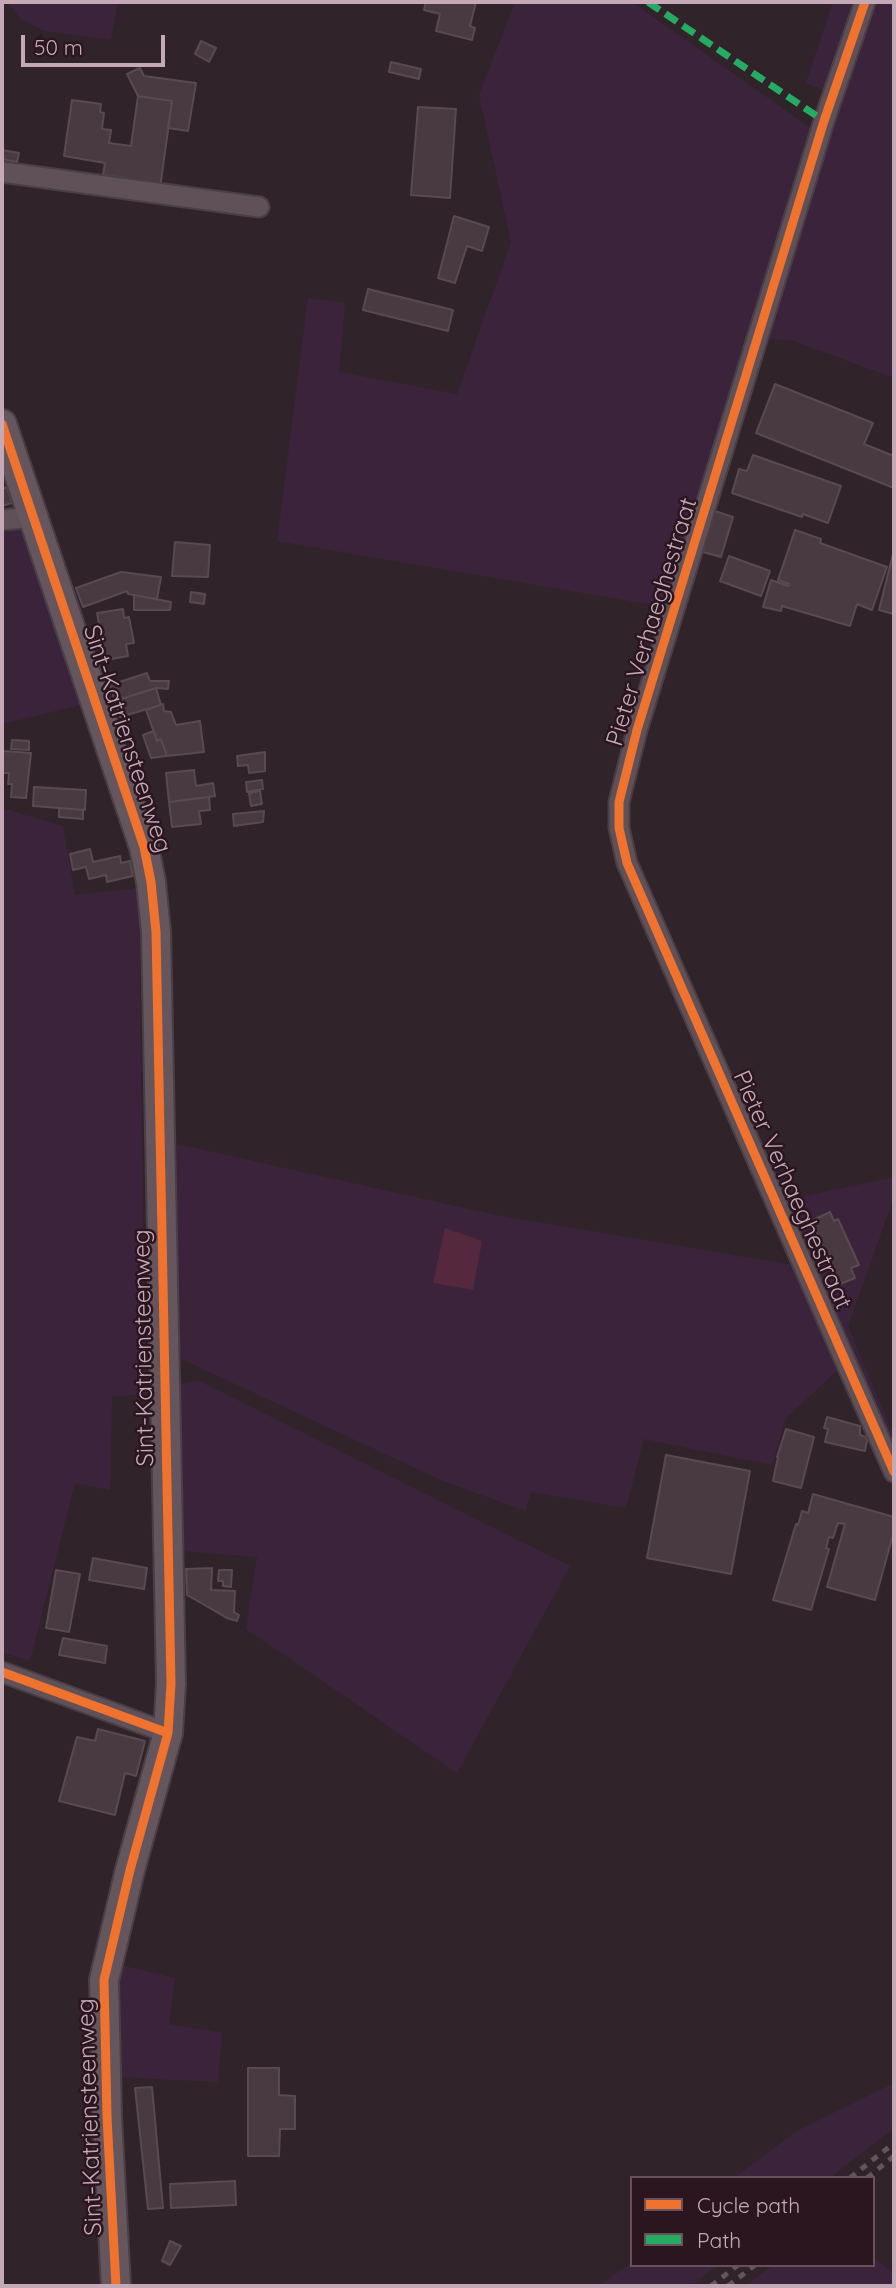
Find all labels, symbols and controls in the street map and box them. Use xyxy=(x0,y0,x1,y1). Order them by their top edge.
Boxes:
scale bar xyxy=(24,21,168,65)
text: 50 m xyxy=(34,34,83,60)
street label: Pieter Verhaeghestraat xyxy=(600,494,704,750)
street label: Sint-Katriensteenweg xyxy=(77,622,177,856)
street label: Pieter Verhaeghestraat xyxy=(726,1066,858,1314)
street label: Sint-Katriensteenweg xyxy=(128,1229,160,1467)
street label: Sint-Katriensteenweg xyxy=(71,1998,109,2236)
legend xyxy=(630,2176,875,2267)
text: Cycle path xyxy=(697,2192,800,2218)
text: Path xyxy=(697,2227,741,2253)

